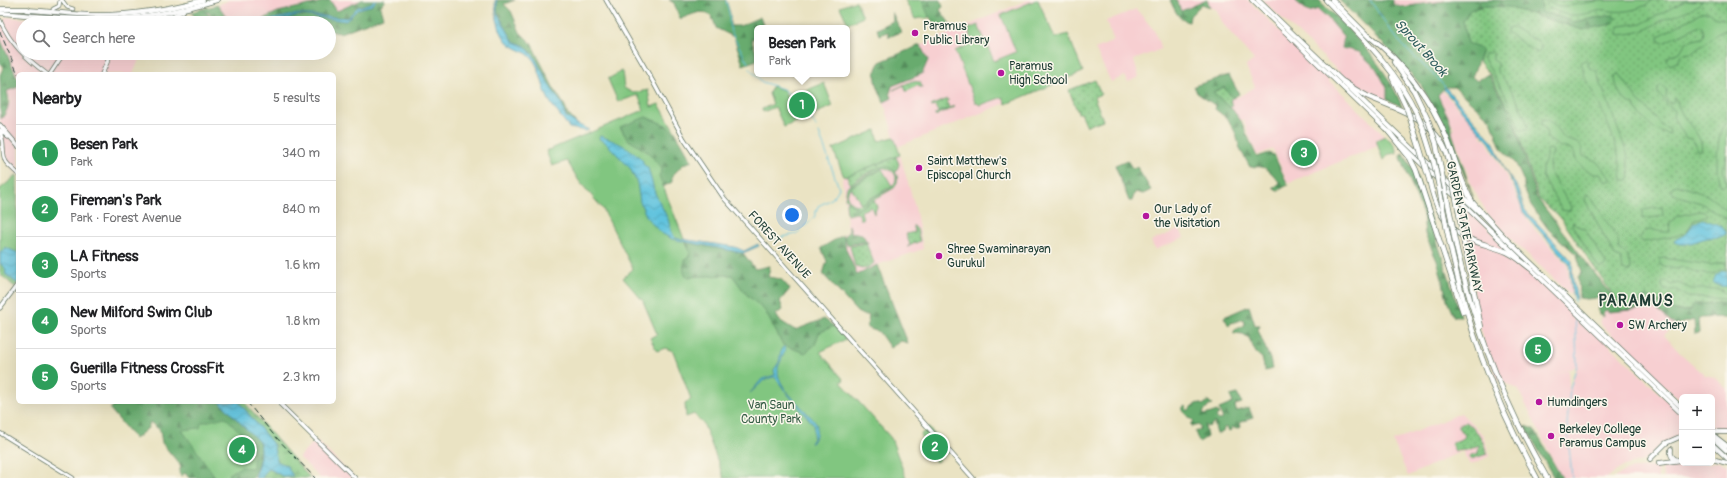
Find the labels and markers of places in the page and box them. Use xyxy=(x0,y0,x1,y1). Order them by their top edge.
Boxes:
place label: Paramus Public Library xyxy=(923,19,989,48)
marker: Paramus Public Library xyxy=(910,28,920,38)
place label: Paramus High School xyxy=(1009,59,1068,88)
marker: Paramus High School xyxy=(996,68,1006,78)
pin: 1 xyxy=(789,90,815,120)
pin: 3 xyxy=(1291,138,1317,168)
place label: Saint Matthew's Episcopal Church xyxy=(927,154,1011,183)
marker: Saint Matthew's Episcopal Church xyxy=(914,163,924,173)
place label: Our Lady of the Visitation xyxy=(1153,202,1220,231)
marker: Our Lady of the Visitation xyxy=(1141,211,1151,221)
place label: Shree Swaminarayan Gurukul xyxy=(947,242,1051,271)
marker: Shree Swaminarayan Gurukul xyxy=(934,251,944,261)
place label: SW Archery xyxy=(1628,318,1687,333)
marker: SW Archery xyxy=(1615,320,1625,330)
pin: 5 xyxy=(1525,335,1551,365)
place label: Humdingers xyxy=(1547,395,1608,410)
marker: Humdingers xyxy=(1534,397,1544,407)
place label: Berkeley College Paramus Campus xyxy=(1559,422,1647,451)
marker: Berkeley College Paramus Campus xyxy=(1546,431,1556,441)
pin: 2 xyxy=(922,432,948,462)
pin: 4 xyxy=(229,435,255,465)

